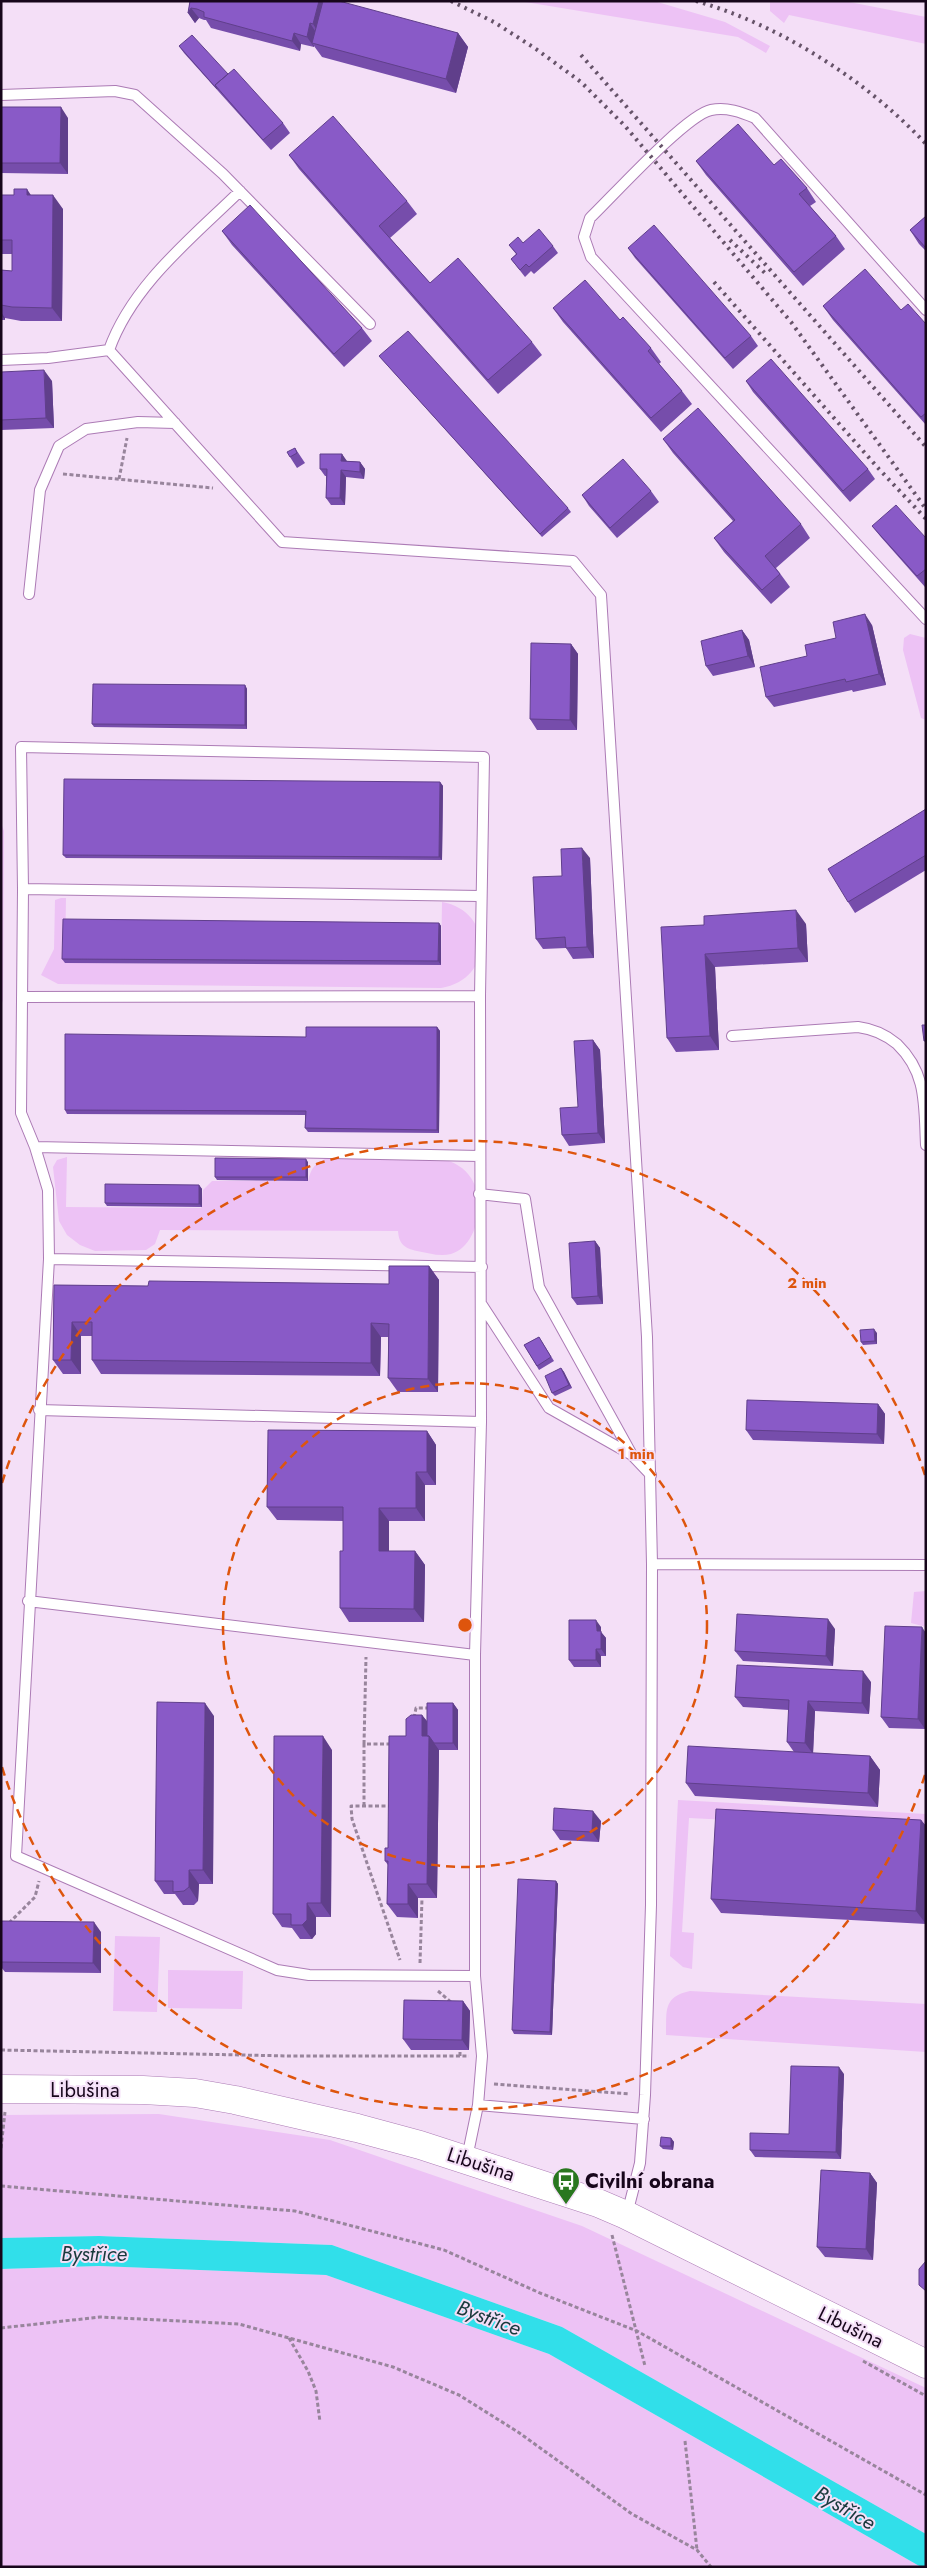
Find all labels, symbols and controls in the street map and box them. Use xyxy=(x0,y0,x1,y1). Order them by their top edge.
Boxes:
text: 2 min xyxy=(787,1272,827,1294)
text: 1 min xyxy=(617,1443,655,1465)
centre of rings xyxy=(456,1616,474,1634)
street label: Libušina xyxy=(50,2076,120,2105)
street label: Libušina xyxy=(443,2140,518,2189)
bus stop icon: Civilní obrana xyxy=(551,2166,581,2205)
place label: Civilní obrana xyxy=(585,2167,714,2196)
water label: Bystřice xyxy=(61,2239,127,2269)
water label: Bystřice xyxy=(453,2293,526,2344)
street label: Libušina xyxy=(813,2299,888,2356)
water label: Bystřice xyxy=(809,2479,882,2538)

